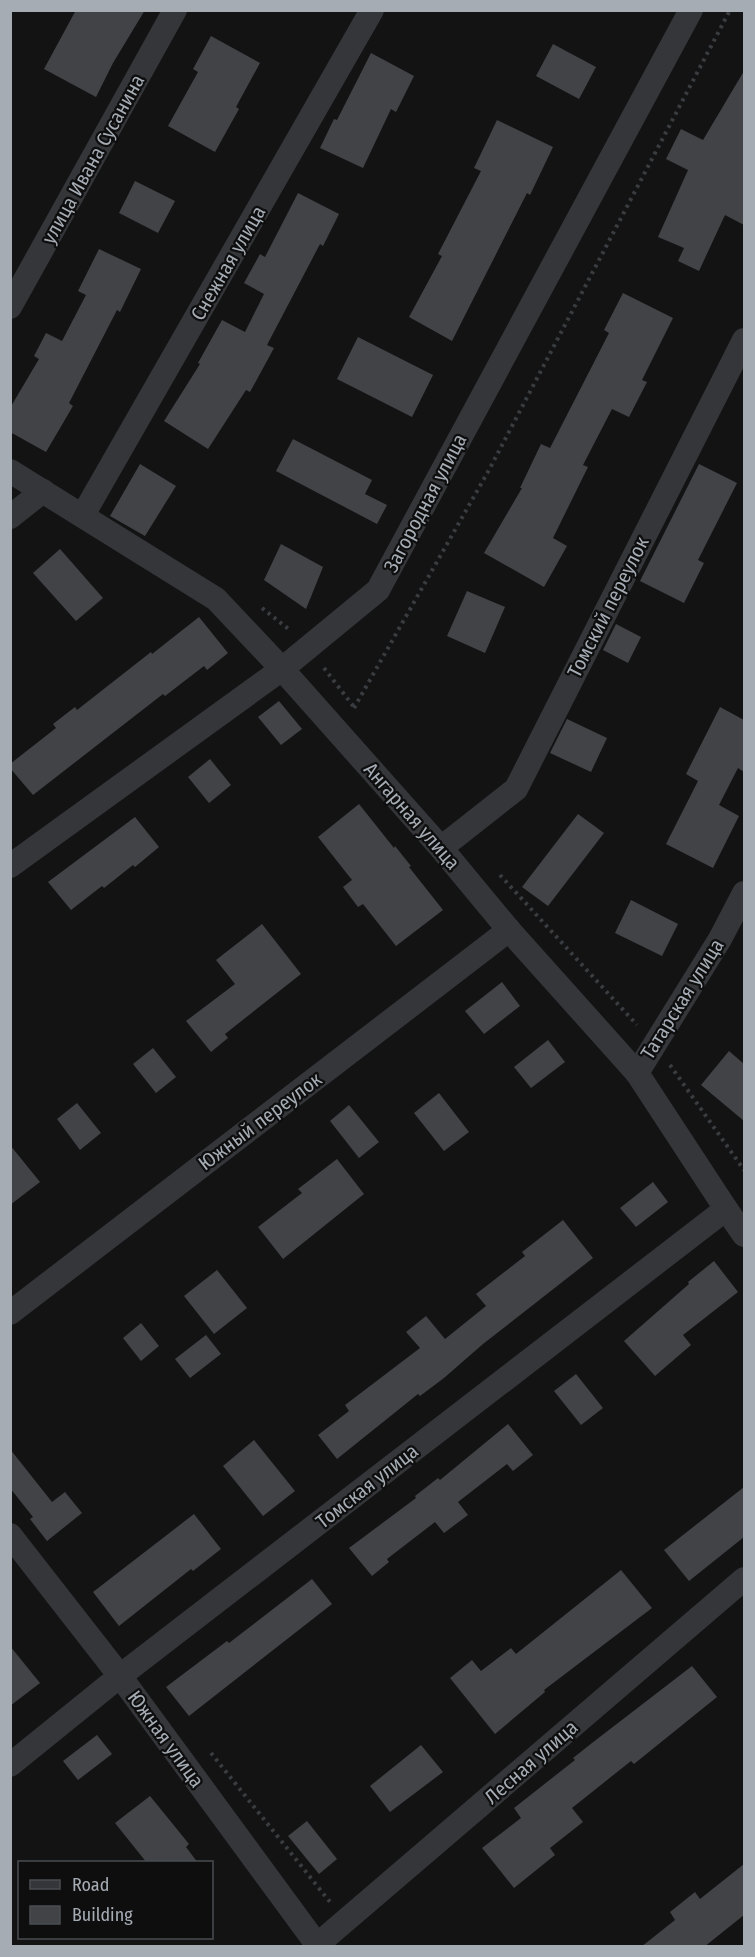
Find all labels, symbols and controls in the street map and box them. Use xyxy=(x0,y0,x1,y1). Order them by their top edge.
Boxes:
street label: улица Ивана Сусанина xyxy=(37,70,149,248)
street label: Снежная улица xyxy=(186,201,270,325)
street label: Загородная улица xyxy=(378,430,472,576)
street label: Томский переулок xyxy=(562,532,654,681)
street label: Ангарная улица xyxy=(359,758,465,874)
street label: Татарская улица xyxy=(635,934,729,1064)
street label: Южный переулок xyxy=(194,1066,327,1175)
street label: Томская улица xyxy=(311,1439,423,1533)
street label: Южная улица xyxy=(123,1686,209,1792)
street label: Лесная улица xyxy=(480,1715,582,1809)
legend xyxy=(18,1861,213,1939)
text: Road xyxy=(72,1874,109,1896)
text: Building xyxy=(72,1904,133,1926)

